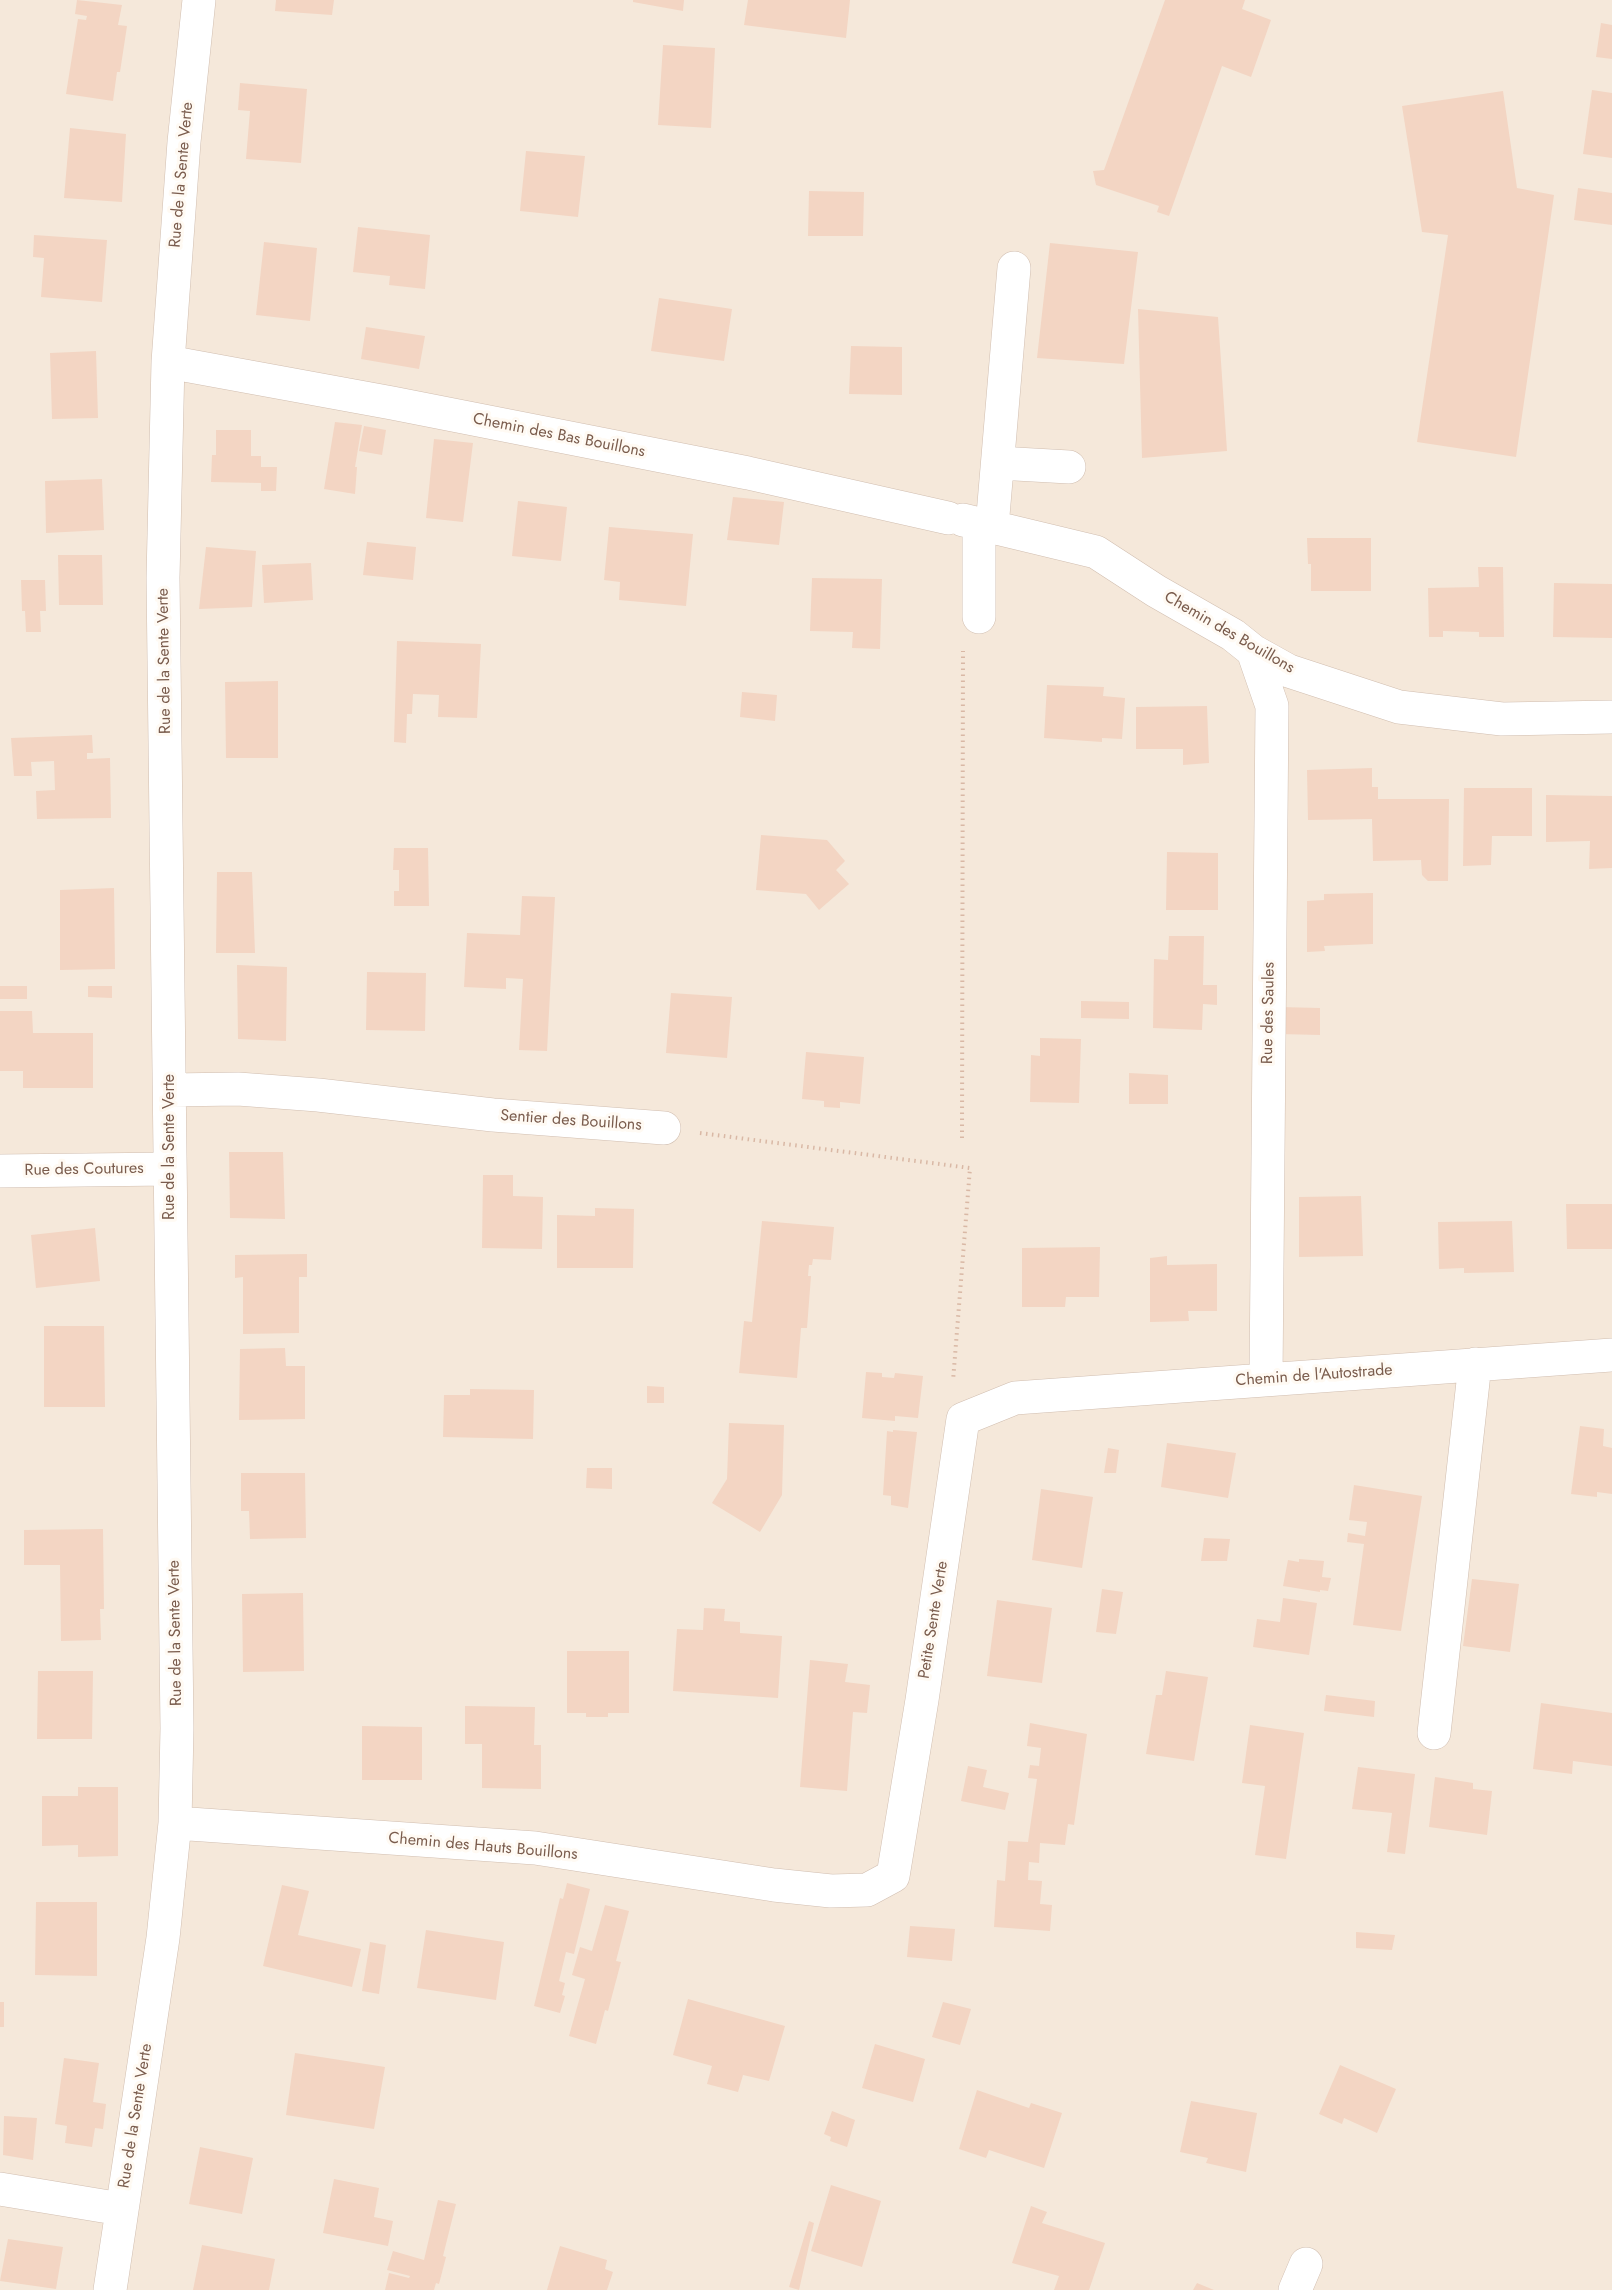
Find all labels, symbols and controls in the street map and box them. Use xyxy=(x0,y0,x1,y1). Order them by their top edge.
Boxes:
street label: Rue de la Sente Verte xyxy=(166,101,198,249)
street label: Chemin des Bas Bouillons xyxy=(471,410,647,462)
street label: Rue de la Sente Verte xyxy=(154,588,176,734)
street label: Chemin des Bouillons xyxy=(1160,588,1298,678)
street label: Rue des Saules xyxy=(1259,962,1279,1064)
street label: Rue de la Sente Verte xyxy=(160,1074,180,1220)
street label: Sentier des Bouillons xyxy=(500,1106,642,1136)
street label: Rue des Coutures xyxy=(24,1159,144,1181)
street label: Chemin de l'Autostrade xyxy=(1235,1361,1393,1391)
street label: Rue de la Sente Verte xyxy=(165,1560,187,1706)
street label: Petite Sente Verte xyxy=(915,1560,953,1680)
street label: Chemin des Hauts Bouillons xyxy=(388,1829,578,1865)
street label: Rue de la Sente Verte xyxy=(115,2042,157,2190)

